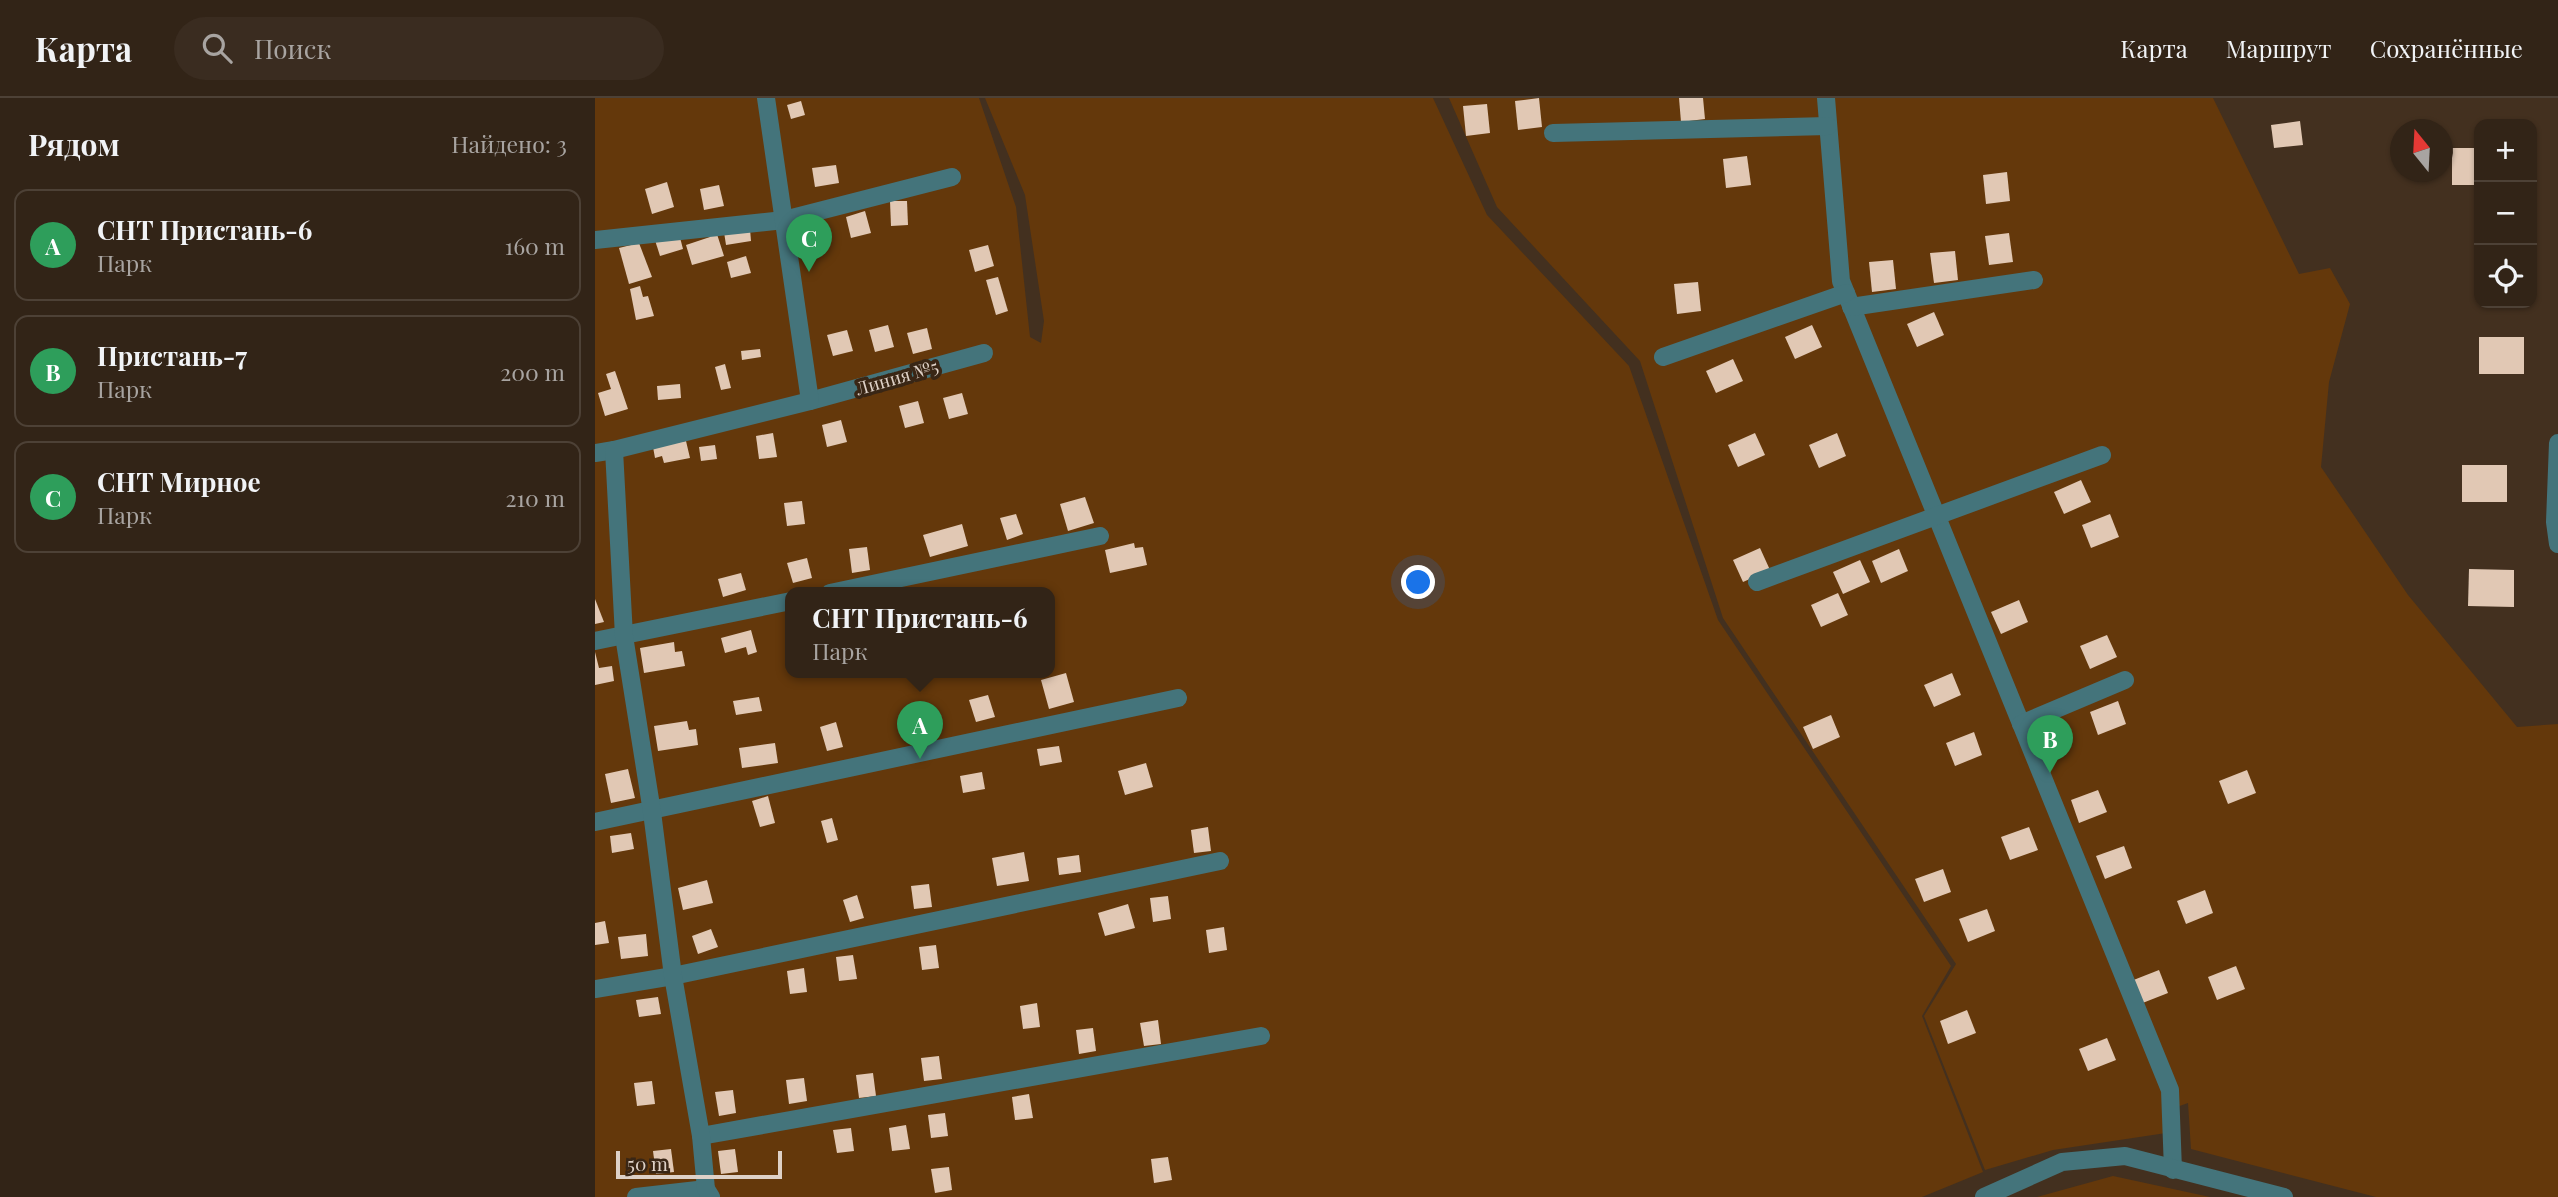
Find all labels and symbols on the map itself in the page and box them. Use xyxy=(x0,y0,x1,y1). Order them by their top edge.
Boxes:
north arrow xyxy=(2390,119,2453,182)
pin: C xyxy=(786,214,832,272)
street label: Линия №5 xyxy=(852,354,941,401)
your location xyxy=(1401,565,1435,599)
pin: A xyxy=(897,701,943,759)
pin: B xyxy=(2027,715,2073,773)
scale bar xyxy=(616,1148,782,1180)

